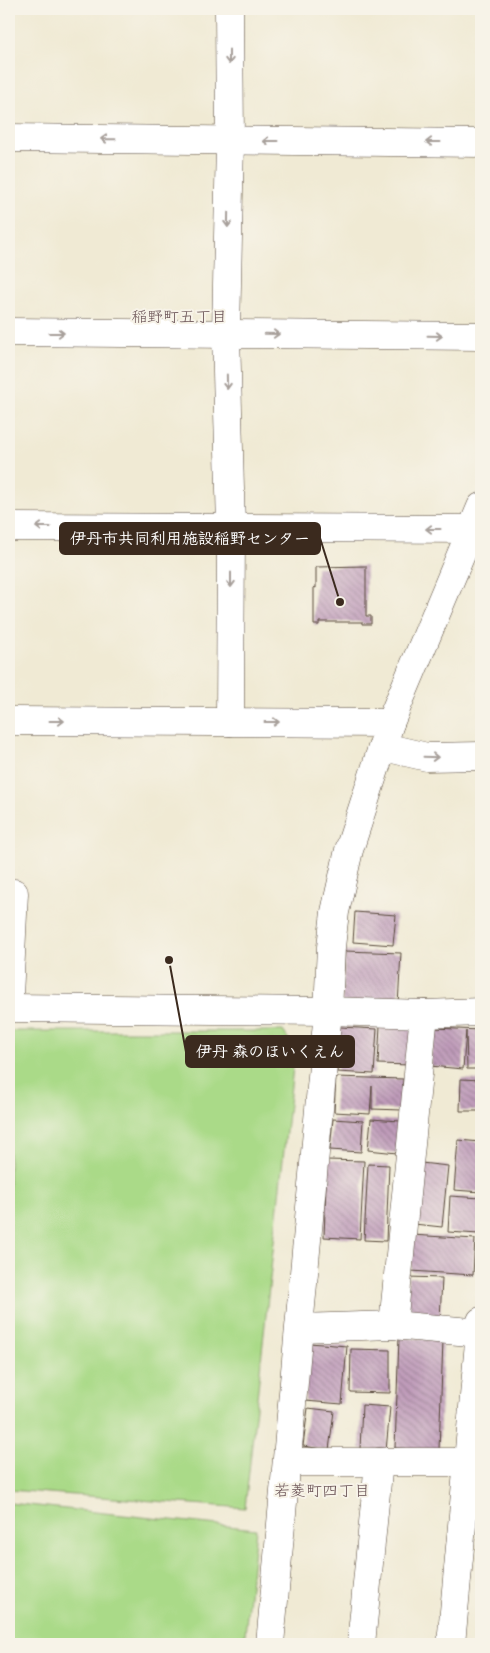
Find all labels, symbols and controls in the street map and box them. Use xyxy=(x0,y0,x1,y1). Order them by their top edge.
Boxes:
one-way arrow xyxy=(224,49,234,65)
one-way arrow xyxy=(100,135,116,144)
one-way arrow xyxy=(262,136,278,146)
one-way arrow xyxy=(425,138,441,147)
one-way arrow xyxy=(223,212,233,228)
district label: 稲野町五丁目 xyxy=(131,307,227,328)
one-way arrow xyxy=(49,328,65,338)
one-way arrow xyxy=(264,329,280,339)
one-way arrow xyxy=(427,331,443,340)
one-way arrow xyxy=(223,374,232,390)
one-way arrow xyxy=(35,522,51,532)
callout: 伊丹市共同利用施設稲野センター xyxy=(60,523,320,554)
one-way arrow xyxy=(425,524,441,534)
text: 伊丹市共同利用施設稲野センター xyxy=(70,529,310,550)
one-way arrow xyxy=(226,572,236,588)
one-way arrow xyxy=(49,716,65,726)
one-way arrow xyxy=(264,718,280,727)
one-way arrow xyxy=(423,752,439,761)
callout: 伊丹 森のほいくえん xyxy=(186,1036,354,1067)
text: 伊丹 森のほいくえん xyxy=(196,1042,344,1063)
district label: 若菱町四丁目 xyxy=(274,1481,370,1502)

